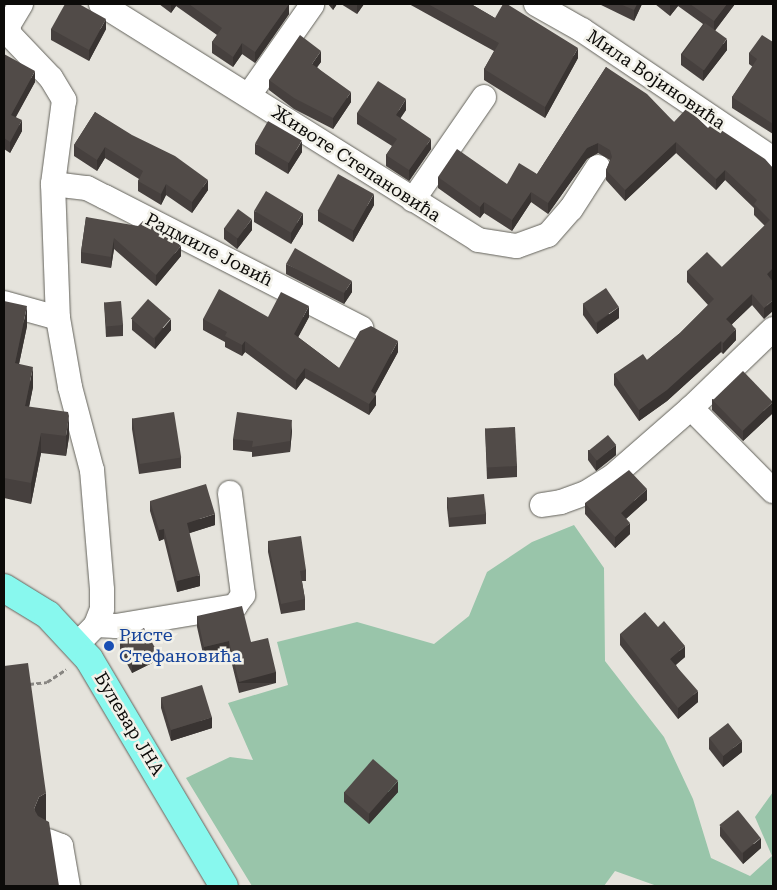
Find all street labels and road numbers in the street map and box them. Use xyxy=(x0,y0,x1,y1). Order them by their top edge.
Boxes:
street label: Мила Војиновића xyxy=(583,26,729,134)
street label: Животе Степановића xyxy=(267,101,445,227)
street label: Радмиле Јовић xyxy=(142,209,276,291)
street label: Булевар ЈНА xyxy=(90,668,168,780)

